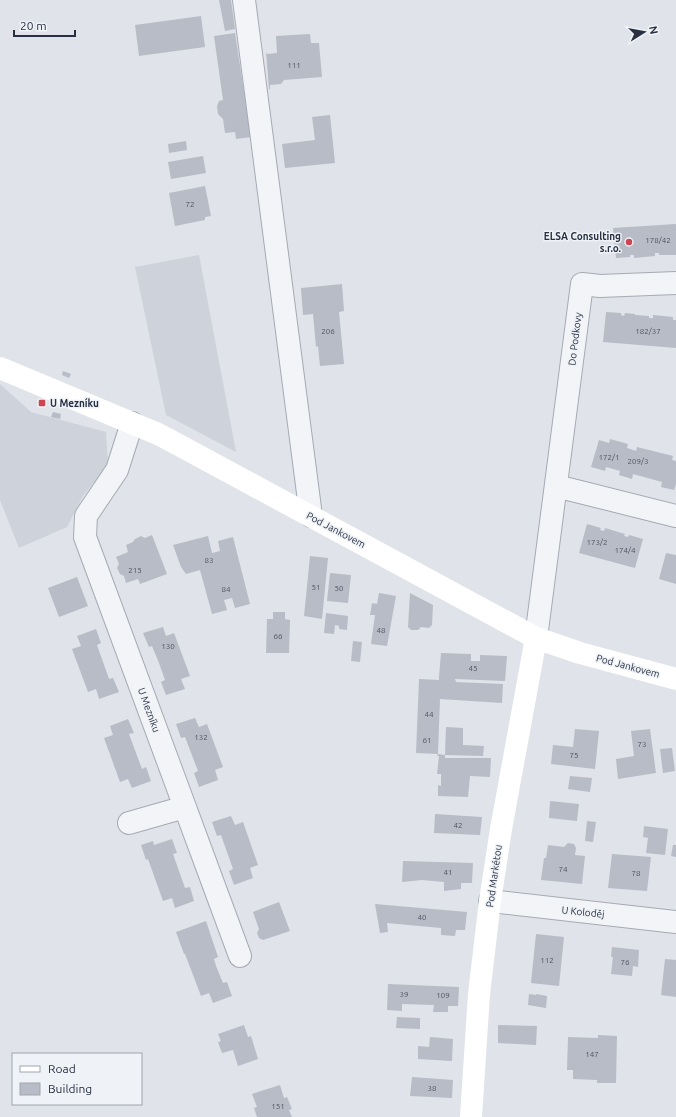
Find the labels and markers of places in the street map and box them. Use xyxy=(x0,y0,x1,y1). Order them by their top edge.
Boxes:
place label: ELSA Consulting s.r.o. xyxy=(544,231,622,254)
marker: ELSA Consulting s.r.o. xyxy=(624,237,634,247)
place label: U Mezníku xyxy=(50,397,99,409)
marker: U Mezníku xyxy=(37,398,47,408)

